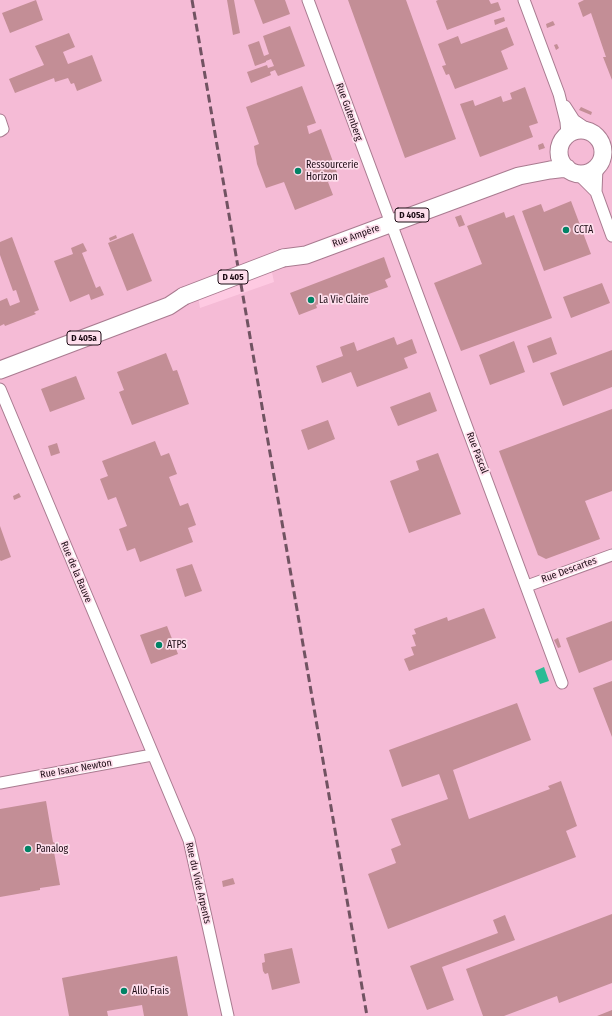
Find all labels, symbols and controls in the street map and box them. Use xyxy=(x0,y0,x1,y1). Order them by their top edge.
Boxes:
street label: Rue Gutenberg xyxy=(333,81,365,143)
place label: Ressourcerie Horizon xyxy=(306,159,358,182)
marker: Ressourcerie Horizon xyxy=(293,166,303,176)
road number: D 405a xyxy=(395,208,429,222)
street label: Rue Ampère xyxy=(331,222,381,250)
place label: CCTA xyxy=(574,224,593,236)
marker: CCTA xyxy=(561,225,571,235)
road number: D 405 xyxy=(218,270,248,284)
place label: La Vie Claire xyxy=(319,294,369,306)
marker: La Vie Claire xyxy=(306,295,316,305)
road number: D 405a xyxy=(67,331,101,345)
street label: Rue Pascal xyxy=(464,431,490,475)
street label: Rue de la Bauve xyxy=(58,540,94,604)
street label: Rue Descartes xyxy=(540,554,598,586)
place label: ATPS xyxy=(167,639,186,651)
marker: ATPS xyxy=(154,640,164,650)
street label: Rue Isaac Newton xyxy=(39,757,113,781)
street label: Rue du Vide Arpents xyxy=(183,841,213,925)
place label: Panalog xyxy=(36,843,68,855)
marker: Panalog xyxy=(23,844,33,854)
place label: Allo Frais xyxy=(132,985,169,997)
marker: Allo Frais xyxy=(119,986,129,996)

